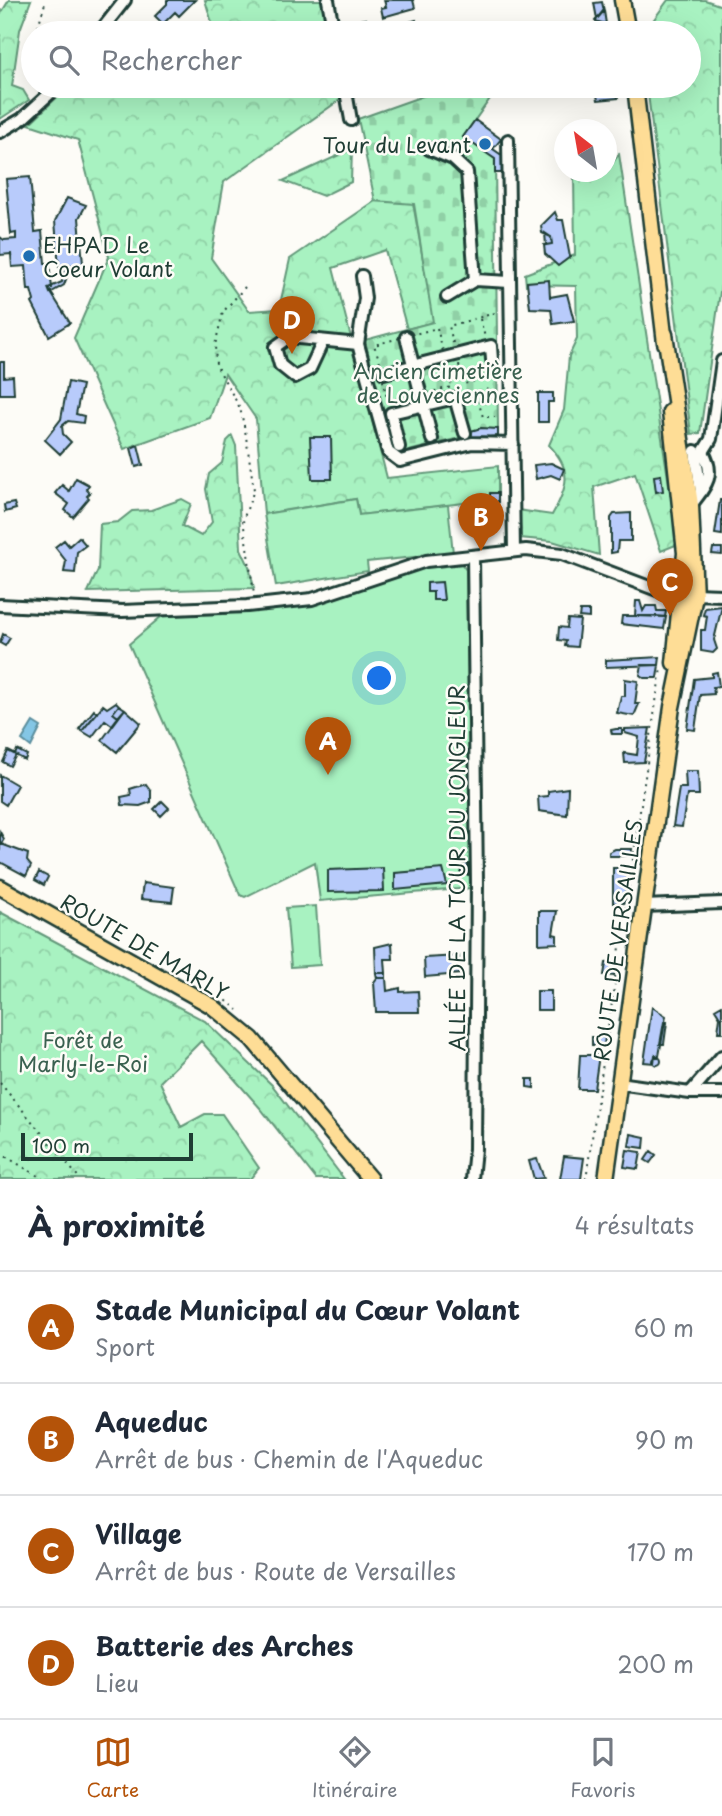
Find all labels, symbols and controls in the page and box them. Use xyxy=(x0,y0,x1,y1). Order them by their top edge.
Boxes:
search box xyxy=(21,21,701,98)
text: Rechercher xyxy=(101,40,242,79)
icon: search xyxy=(45,41,83,79)
north arrow xyxy=(554,119,617,182)
place label: Tour du Levant xyxy=(323,128,471,160)
marker: Tour du Levant xyxy=(477,136,493,152)
place label: EHPAD Le Coeur Volant xyxy=(43,228,173,284)
marker: EHPAD Le Coeur Volant xyxy=(21,248,37,264)
pin: D xyxy=(269,296,315,354)
park label: Ancien cimetière de Louveciennes xyxy=(353,354,523,410)
pin: B xyxy=(458,493,504,551)
pin: C xyxy=(647,558,693,616)
your location xyxy=(362,661,396,695)
street label: ALLÉE DE LA TOUR DU JONGLEUR xyxy=(440,685,472,1051)
pin: A xyxy=(305,717,351,775)
street label: ROUTE DE VERSAILLES xyxy=(584,817,650,1063)
street label: ROUTE DE MARLY xyxy=(55,885,235,1007)
park label: Forêt de Marly-le-Roi xyxy=(18,1023,148,1079)
scale bar xyxy=(21,1130,192,1162)
text: 100 m xyxy=(32,1131,90,1159)
text: À proximité xyxy=(28,1202,205,1247)
text: 4 résultats xyxy=(575,1207,694,1242)
text: Stade Municipal du Cœur Volant xyxy=(95,1290,520,1329)
text: A xyxy=(42,1310,60,1345)
text: 60 m xyxy=(634,1310,694,1345)
text: Sport xyxy=(95,1329,155,1364)
text: Aqueduc xyxy=(95,1402,208,1441)
text: B xyxy=(43,1422,59,1457)
text: 90 m xyxy=(635,1422,694,1457)
text: Arrêt de bus · Chemin de l'Aqueduc xyxy=(95,1441,483,1476)
text: Village xyxy=(95,1514,182,1553)
text: C xyxy=(42,1534,60,1569)
text: 170 m xyxy=(627,1534,694,1569)
text: Arrêt de bus · Route de Versailles xyxy=(95,1553,456,1588)
text: Batterie des Arches xyxy=(95,1626,353,1665)
text: D xyxy=(42,1646,60,1681)
text: 200 m xyxy=(617,1646,694,1681)
text: Lieu xyxy=(95,1665,139,1700)
tab: Carte xyxy=(86,1733,139,1803)
tab: Itinéraire xyxy=(312,1733,397,1803)
tab: Favoris xyxy=(570,1733,636,1803)

